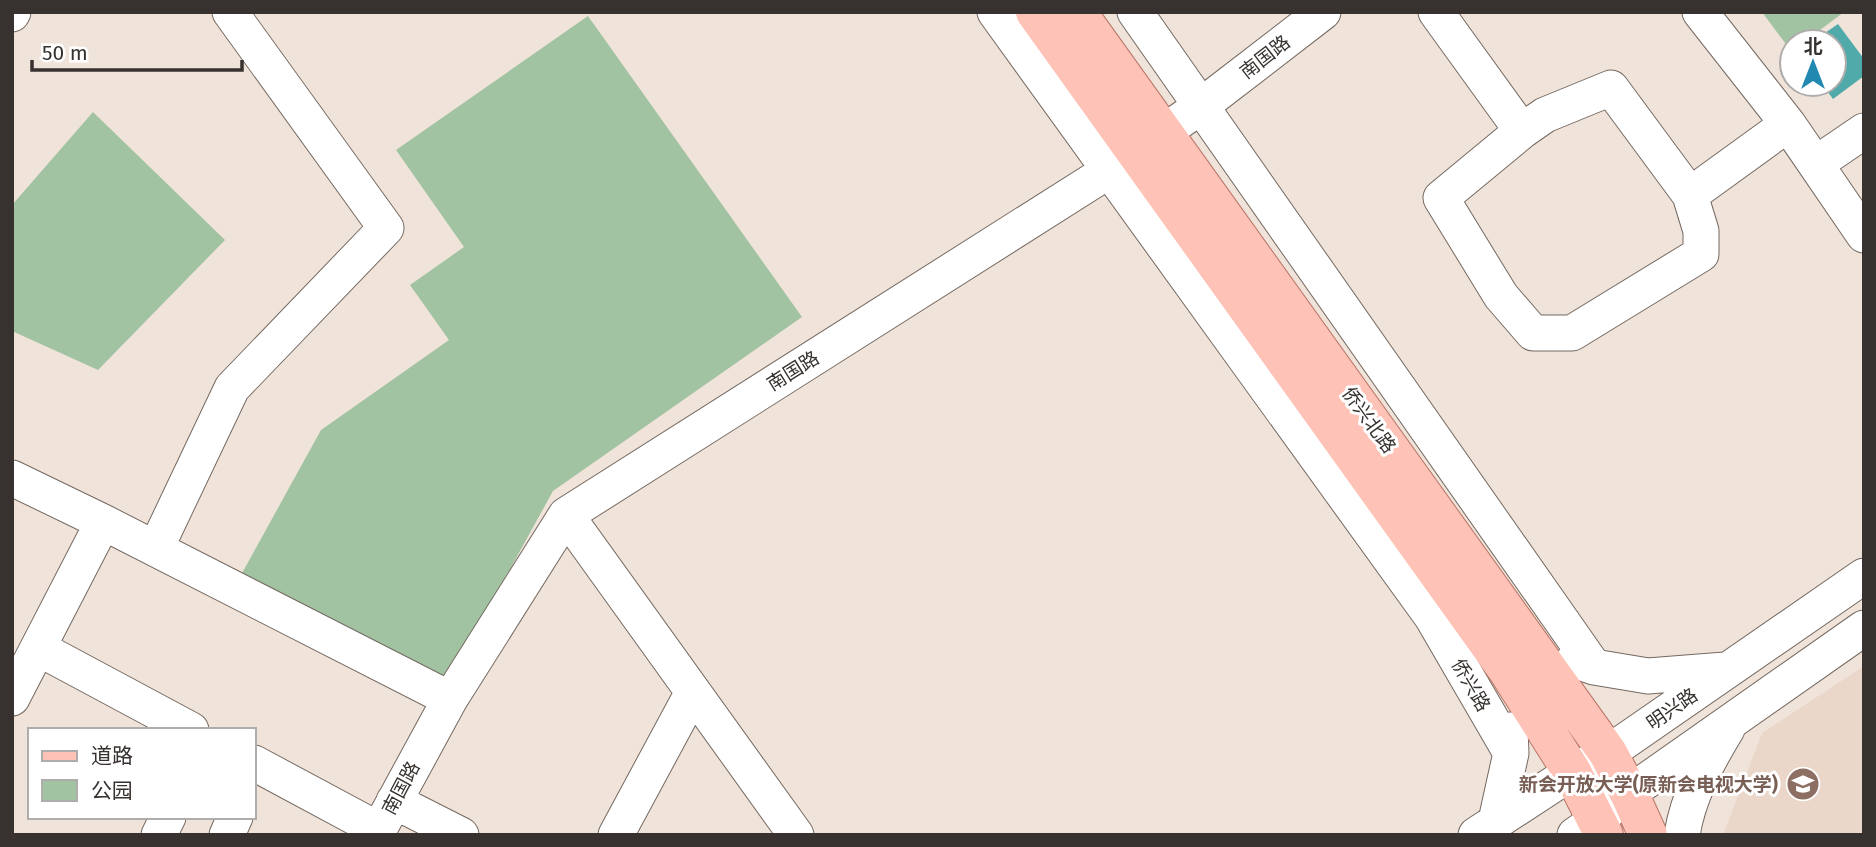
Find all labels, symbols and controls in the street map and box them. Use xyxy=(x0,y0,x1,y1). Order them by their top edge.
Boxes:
scale bar xyxy=(32,28,242,72)
north arrow xyxy=(1778,28,1848,98)
street label: 南国路 xyxy=(1235,30,1295,84)
text: 北 xyxy=(1803,35,1823,58)
text: 50 m xyxy=(42,40,88,66)
street label: 南国路 xyxy=(763,346,823,396)
street label: 侨兴北路 xyxy=(1337,382,1401,458)
street label: 侨兴路 xyxy=(1447,655,1495,715)
street label: 明兴路 xyxy=(1642,683,1702,735)
legend xyxy=(28,728,256,819)
text: 道路 xyxy=(91,743,133,769)
street label: 南国路 xyxy=(377,757,425,819)
school or university icon: 新会开放大学(原新会电视大学) xyxy=(1784,765,1822,803)
place label: 新会开放大学(原新会电视大学) xyxy=(1519,773,1778,796)
text: 公园 xyxy=(91,778,133,804)

